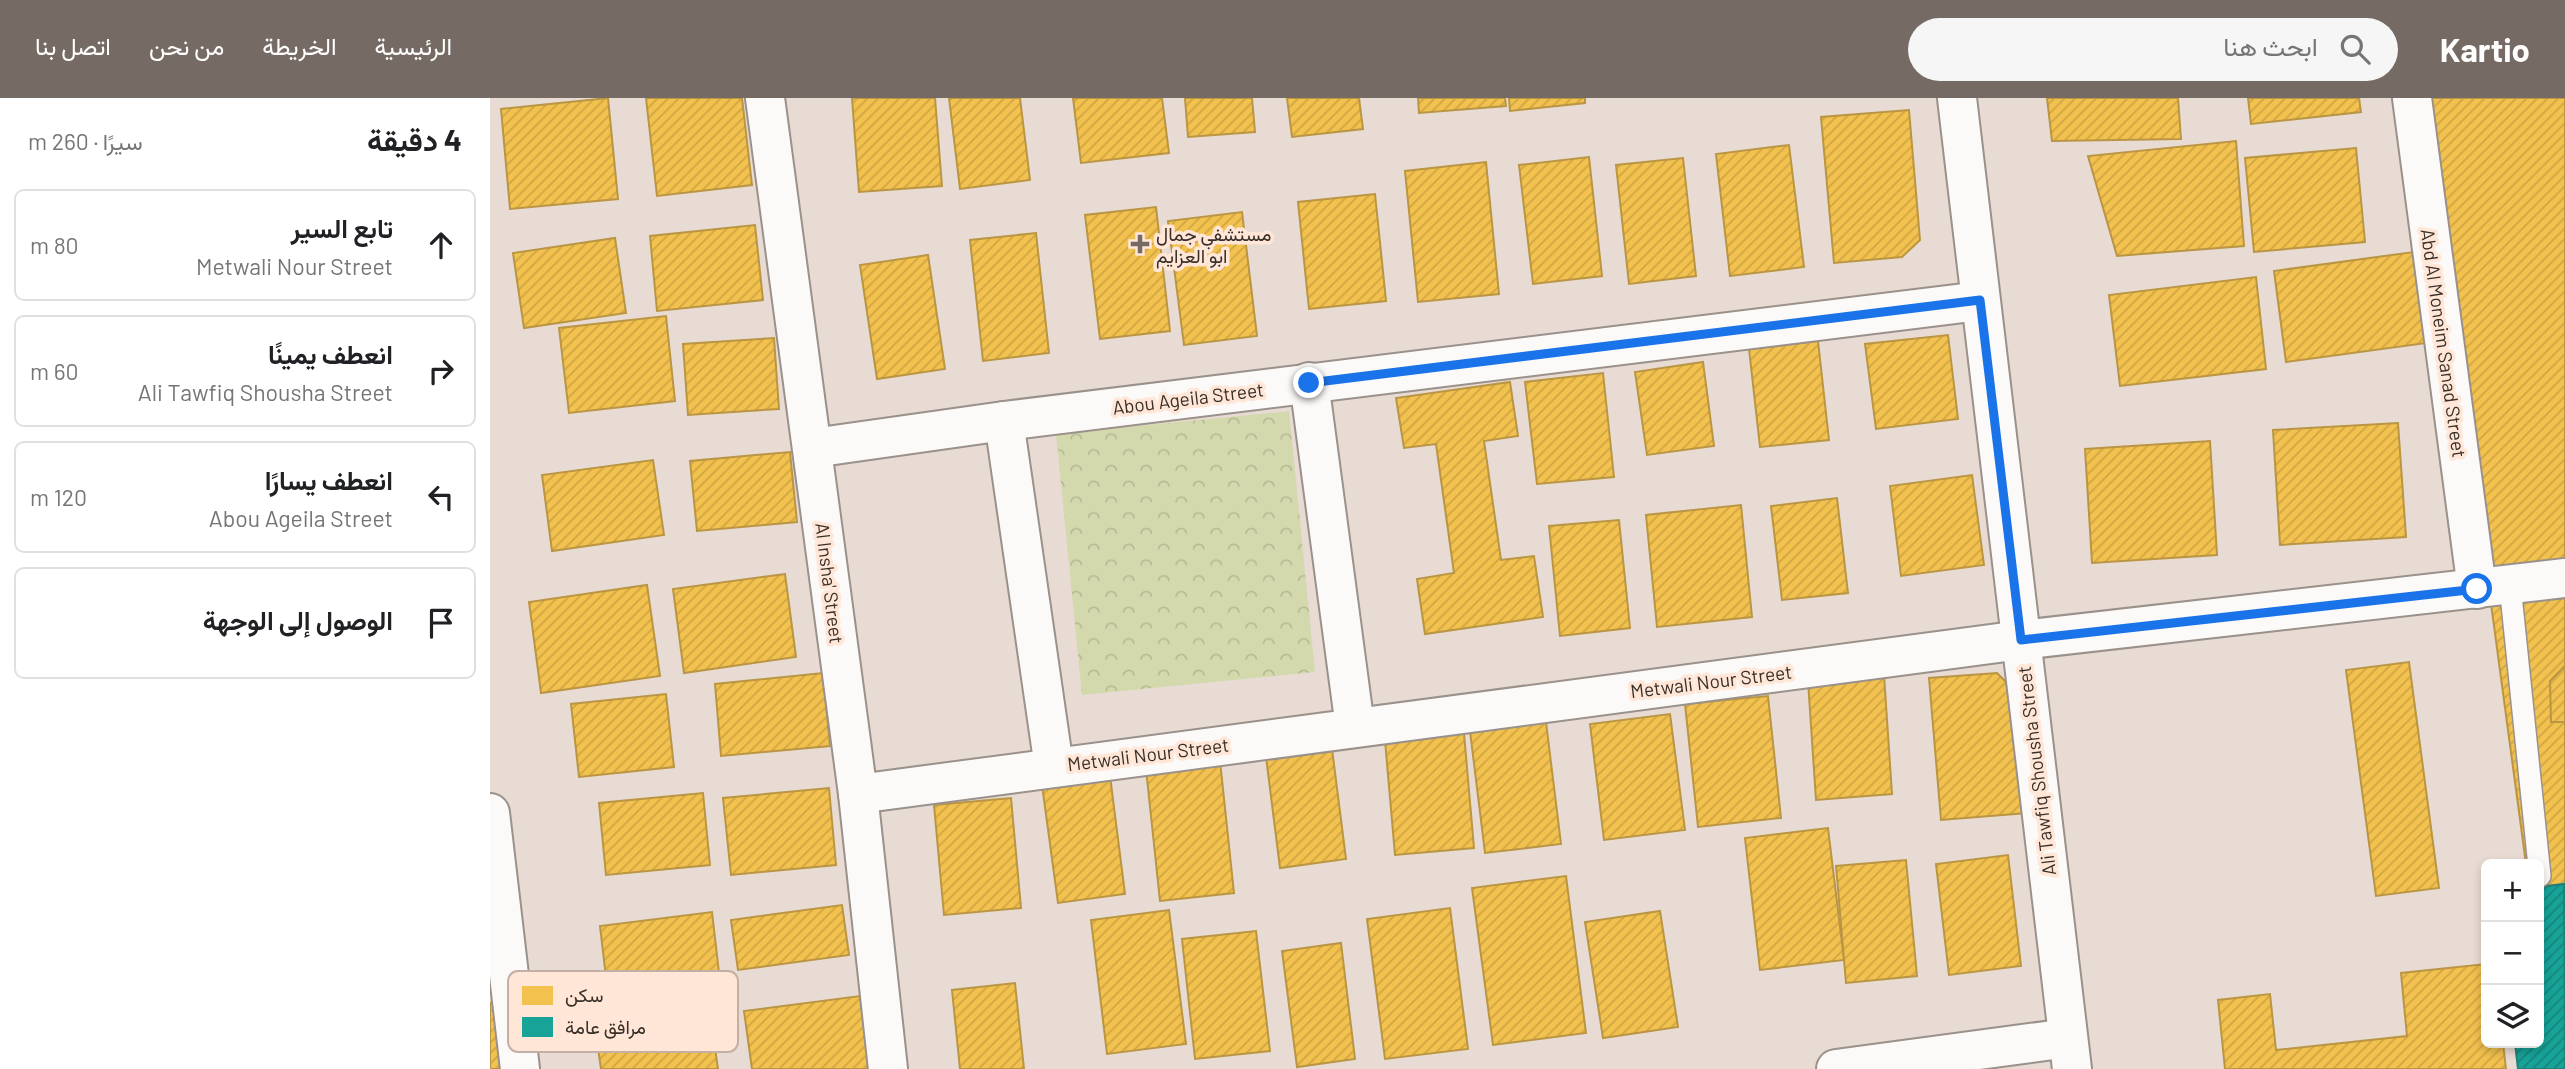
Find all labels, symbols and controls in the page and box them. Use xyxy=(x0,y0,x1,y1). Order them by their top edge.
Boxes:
search box xyxy=(1908,18,2398,81)
text: Kartio xyxy=(2440,29,2530,69)
text: ابحث هنا xyxy=(2223,30,2318,61)
icon: search xyxy=(2336,30,2374,68)
text: اتصل بنا xyxy=(35,31,111,60)
text: من نحن xyxy=(149,31,224,60)
text: الخريطة xyxy=(262,31,337,60)
text: الرئيسية xyxy=(375,31,452,60)
text: 4 دقيقة xyxy=(367,121,462,157)
text: سيرًا · 260 m xyxy=(28,127,143,155)
text: تابع السير xyxy=(291,212,393,243)
place label: مستشفي جمال ابو العزايم xyxy=(1156,222,1271,269)
icon: ahead xyxy=(422,226,460,264)
street label: Abd Al Moneim Sanad Street xyxy=(2417,227,2471,459)
text: 80 m xyxy=(30,231,79,259)
marker: مستشفي جمال ابو العزايم xyxy=(1130,234,1150,254)
text: Metwali Nour Street xyxy=(196,252,393,280)
text: انعطف يمينًا xyxy=(268,338,393,369)
icon: right xyxy=(422,352,460,390)
text: 60 m xyxy=(30,357,78,385)
route end xyxy=(1293,367,1324,398)
street label: Abou Ageila Street xyxy=(1111,377,1265,419)
text: Ali Tawfiq Shousha Street xyxy=(138,378,393,406)
text: انعطف يسارًا xyxy=(265,464,393,495)
icon: left xyxy=(422,478,460,516)
text: 120 m xyxy=(30,483,87,511)
text: Abou Ageila Street xyxy=(209,504,393,532)
street label: Al Insha' Street xyxy=(811,521,849,645)
route start xyxy=(2461,573,2492,604)
text: الوصول إلى الوجهة xyxy=(203,604,393,635)
icon: arrive xyxy=(422,604,460,642)
street label: Metwali Nour Street xyxy=(1629,660,1793,702)
street label: Ali Tawfiq Shousha Street xyxy=(2012,665,2060,877)
street label: Metwali Nour Street xyxy=(1066,733,1230,775)
map controls xyxy=(2481,859,2544,1048)
button: + xyxy=(2481,859,2544,922)
button: − xyxy=(2481,922,2544,985)
legend xyxy=(508,971,738,1052)
text: سكن xyxy=(565,983,603,1007)
button: layers xyxy=(2481,985,2544,1048)
text: مرافق عامة xyxy=(565,1015,646,1039)

